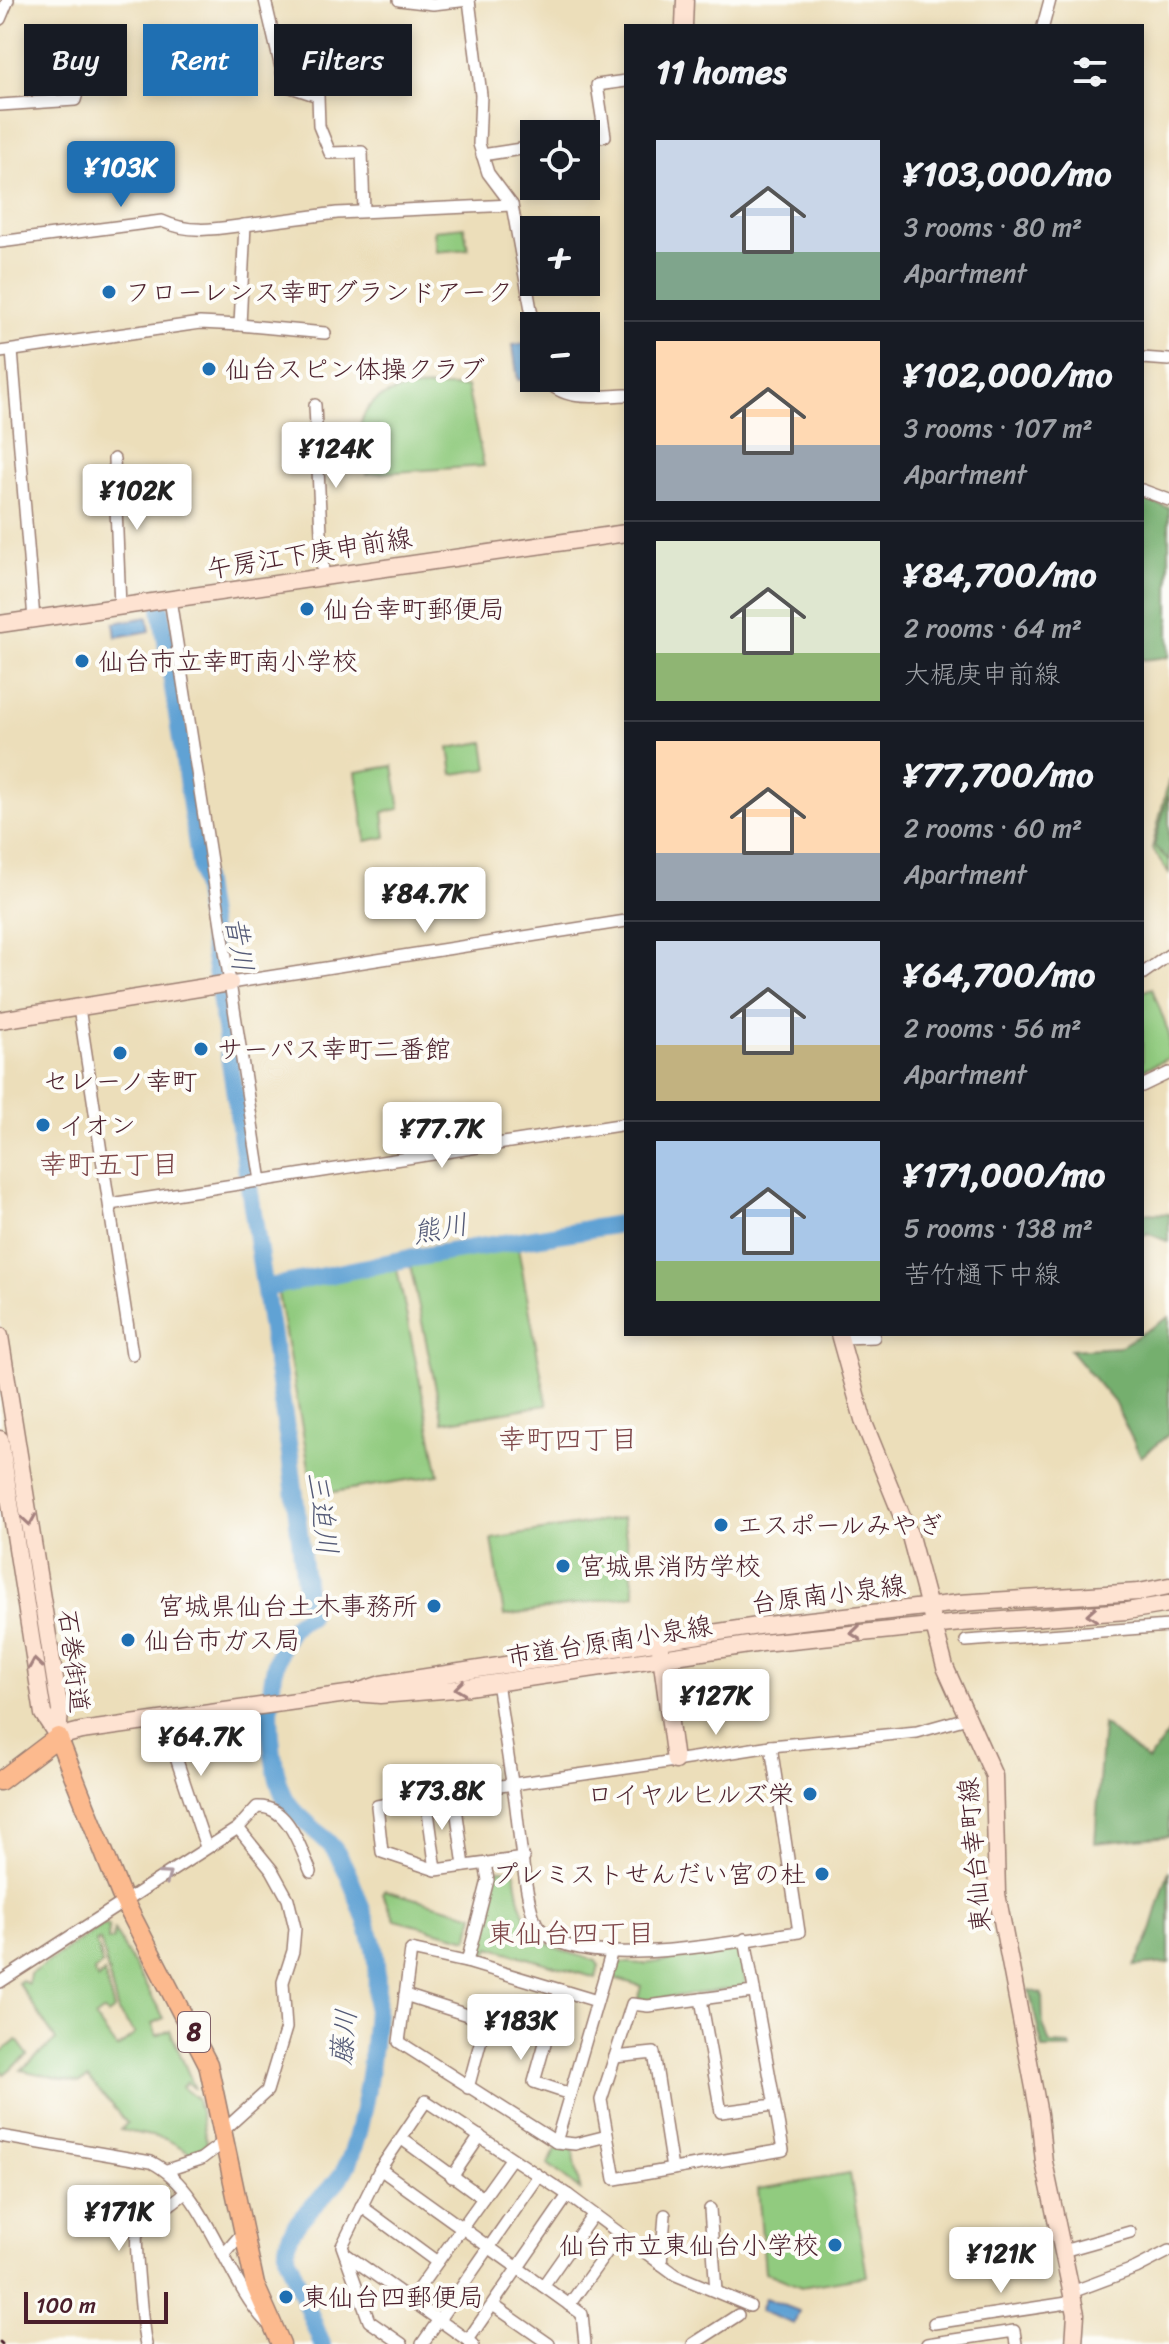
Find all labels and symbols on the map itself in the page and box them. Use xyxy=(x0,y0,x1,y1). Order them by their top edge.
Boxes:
pin: ¥103K xyxy=(65,141,177,209)
place label: フローレンス幸町グランドアーク xyxy=(125,269,513,315)
marker: フローレンス幸町グランドアーク xyxy=(100,283,118,301)
place label: 仙台スピン体操クラブ xyxy=(225,346,485,392)
marker: 仙台スピン体操クラブ xyxy=(200,360,218,378)
pin: ¥124K xyxy=(280,422,392,490)
pin: ¥102K xyxy=(81,464,193,532)
street label: 午房江下庚申前線 xyxy=(203,514,415,592)
place label: 仙台幸町郵便局 xyxy=(323,586,505,632)
marker: 仙台幸町郵便局 xyxy=(298,600,316,618)
place label: 仙台市立幸町南小学校 xyxy=(98,638,358,684)
marker: 仙台市立幸町南小学校 xyxy=(73,652,91,670)
pin: ¥84.7K xyxy=(360,867,490,935)
water label: 昔川 xyxy=(211,913,268,976)
place label: サーパス幸町二番館 xyxy=(217,1026,451,1072)
marker: サーパス幸町二番館 xyxy=(192,1040,210,1058)
marker: セレーノ幸町 xyxy=(111,1044,129,1062)
place label: セレーノ幸町 xyxy=(43,1058,197,1104)
place label: イオン xyxy=(59,1102,136,1148)
pin: ¥77.7K xyxy=(377,1102,507,1170)
marker: イオン xyxy=(34,1116,52,1134)
district label: 幸町五丁目 xyxy=(39,1140,179,1189)
water label: 熊川 xyxy=(408,1200,472,1257)
district label: 幸町四丁目 xyxy=(498,1415,638,1464)
water label: 三迫川 xyxy=(292,1468,353,1558)
place label: エスポールみやぎ xyxy=(737,1502,943,1548)
one-way arrow xyxy=(19,1513,36,1527)
marker: エスポールみやぎ xyxy=(712,1516,730,1534)
place label: 宮城県消防学校 xyxy=(579,1543,761,1589)
marker: 宮城県消防学校 xyxy=(554,1557,572,1575)
street label: 台原南小泉線 xyxy=(748,1562,908,1626)
place label: 宮城県仙台土木事務所 xyxy=(158,1583,418,1629)
marker: 宮城県仙台土木事務所 xyxy=(425,1597,443,1615)
street label: 市道台原南小泉線 xyxy=(503,1602,715,1680)
one-way arrow xyxy=(1085,1605,1098,1622)
street label: 石巻街道 xyxy=(45,1607,103,1715)
place label: 仙台市ガス局 xyxy=(144,1617,301,1663)
one-way arrow xyxy=(850,1625,863,1642)
marker: 仙台市ガス局 xyxy=(119,1631,137,1649)
one-way arrow xyxy=(27,1658,44,1671)
pin: ¥127K xyxy=(660,1669,772,1737)
one-way arrow xyxy=(453,1679,466,1696)
pin: ¥64.7K xyxy=(136,1710,266,1778)
pin: ¥73.8K xyxy=(377,1764,507,1832)
place label: ロイヤルヒルズ栄 xyxy=(587,1771,794,1817)
street label: 東仙台幸町線 xyxy=(944,1775,1004,1935)
marker: ロイヤルヒルズ栄 xyxy=(801,1785,819,1803)
place label: プレミストせんだい宮の杜 xyxy=(492,1851,806,1897)
marker: プレミストせんだい宮の杜 xyxy=(813,1865,831,1883)
one-way arrow xyxy=(157,1871,171,1886)
district label: 東仙台四丁目 xyxy=(487,1909,655,1958)
pin: ¥183K xyxy=(465,1994,577,2062)
water label: 藤川 xyxy=(316,2007,371,2067)
road number: 8 xyxy=(178,2012,210,2052)
pin: ¥171K xyxy=(63,2185,175,2253)
place label: 仙台市立東仙台小学校 xyxy=(559,2222,819,2268)
pin: ¥121K xyxy=(945,2227,1057,2295)
marker: 仙台市立東仙台小学校 xyxy=(826,2236,844,2254)
place label: 東仙台四郵便局 xyxy=(302,2274,484,2320)
scale bar xyxy=(24,2288,168,2324)
marker: 東仙台四郵便局 xyxy=(277,2288,295,2306)

